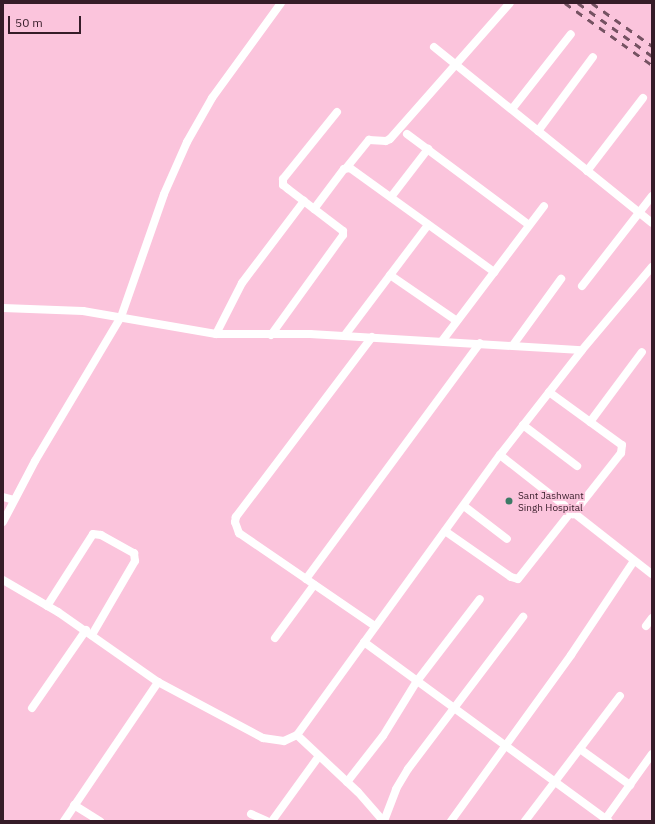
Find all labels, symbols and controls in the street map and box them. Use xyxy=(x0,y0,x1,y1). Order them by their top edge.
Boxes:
scale bar xyxy=(10,8,83,34)
text: 50 m xyxy=(15,15,43,30)
place label: Sant Jashwant Singh Hospital xyxy=(518,489,584,512)
marker: Sant Jashwant Singh Hospital xyxy=(503,495,515,507)

